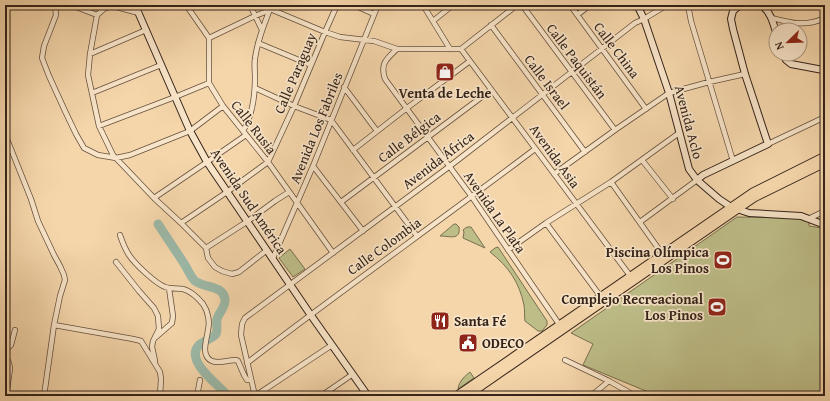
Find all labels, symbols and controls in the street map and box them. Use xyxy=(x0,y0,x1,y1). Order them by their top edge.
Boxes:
street label: Calle China xyxy=(589,18,645,83)
street label: Calle Paquistán xyxy=(542,19,612,103)
north arrow xyxy=(768,22,808,62)
street label: Calle Paraguay xyxy=(269,29,321,117)
text: N xyxy=(770,39,788,52)
street label: Calle Israel xyxy=(520,50,574,114)
shop icon: Venta de Leche xyxy=(434,61,456,83)
street label: Avenida Los Fabriles xyxy=(285,69,347,187)
place label: Venta de Leche xyxy=(399,83,492,103)
street label: Avenida Aclo xyxy=(670,83,708,161)
street label: Calle Rusia xyxy=(227,96,282,158)
street label: Calle Bélgica xyxy=(373,107,445,167)
street label: Avenida Asia xyxy=(525,120,585,192)
street label: Avenida África xyxy=(398,126,478,194)
street label: Avenida Sud América xyxy=(206,144,292,258)
street label: Avenida La Plata xyxy=(459,167,531,257)
street label: Calle Colombia xyxy=(343,212,425,280)
place label: Piscina Olímpica Los Pinos xyxy=(606,242,710,278)
sports icon: Piscina Olímpica Los Pinos xyxy=(712,249,734,271)
place label: Complejo Recreacional Los Pinos xyxy=(561,289,704,325)
sports icon: Complejo Recreacional Los Pinos xyxy=(706,296,728,318)
restaurant icon: Santa Fé xyxy=(429,310,451,332)
place label: Santa Fé xyxy=(454,311,507,331)
public building icon: ODECO xyxy=(457,332,479,354)
place label: ODECO xyxy=(482,333,524,353)

